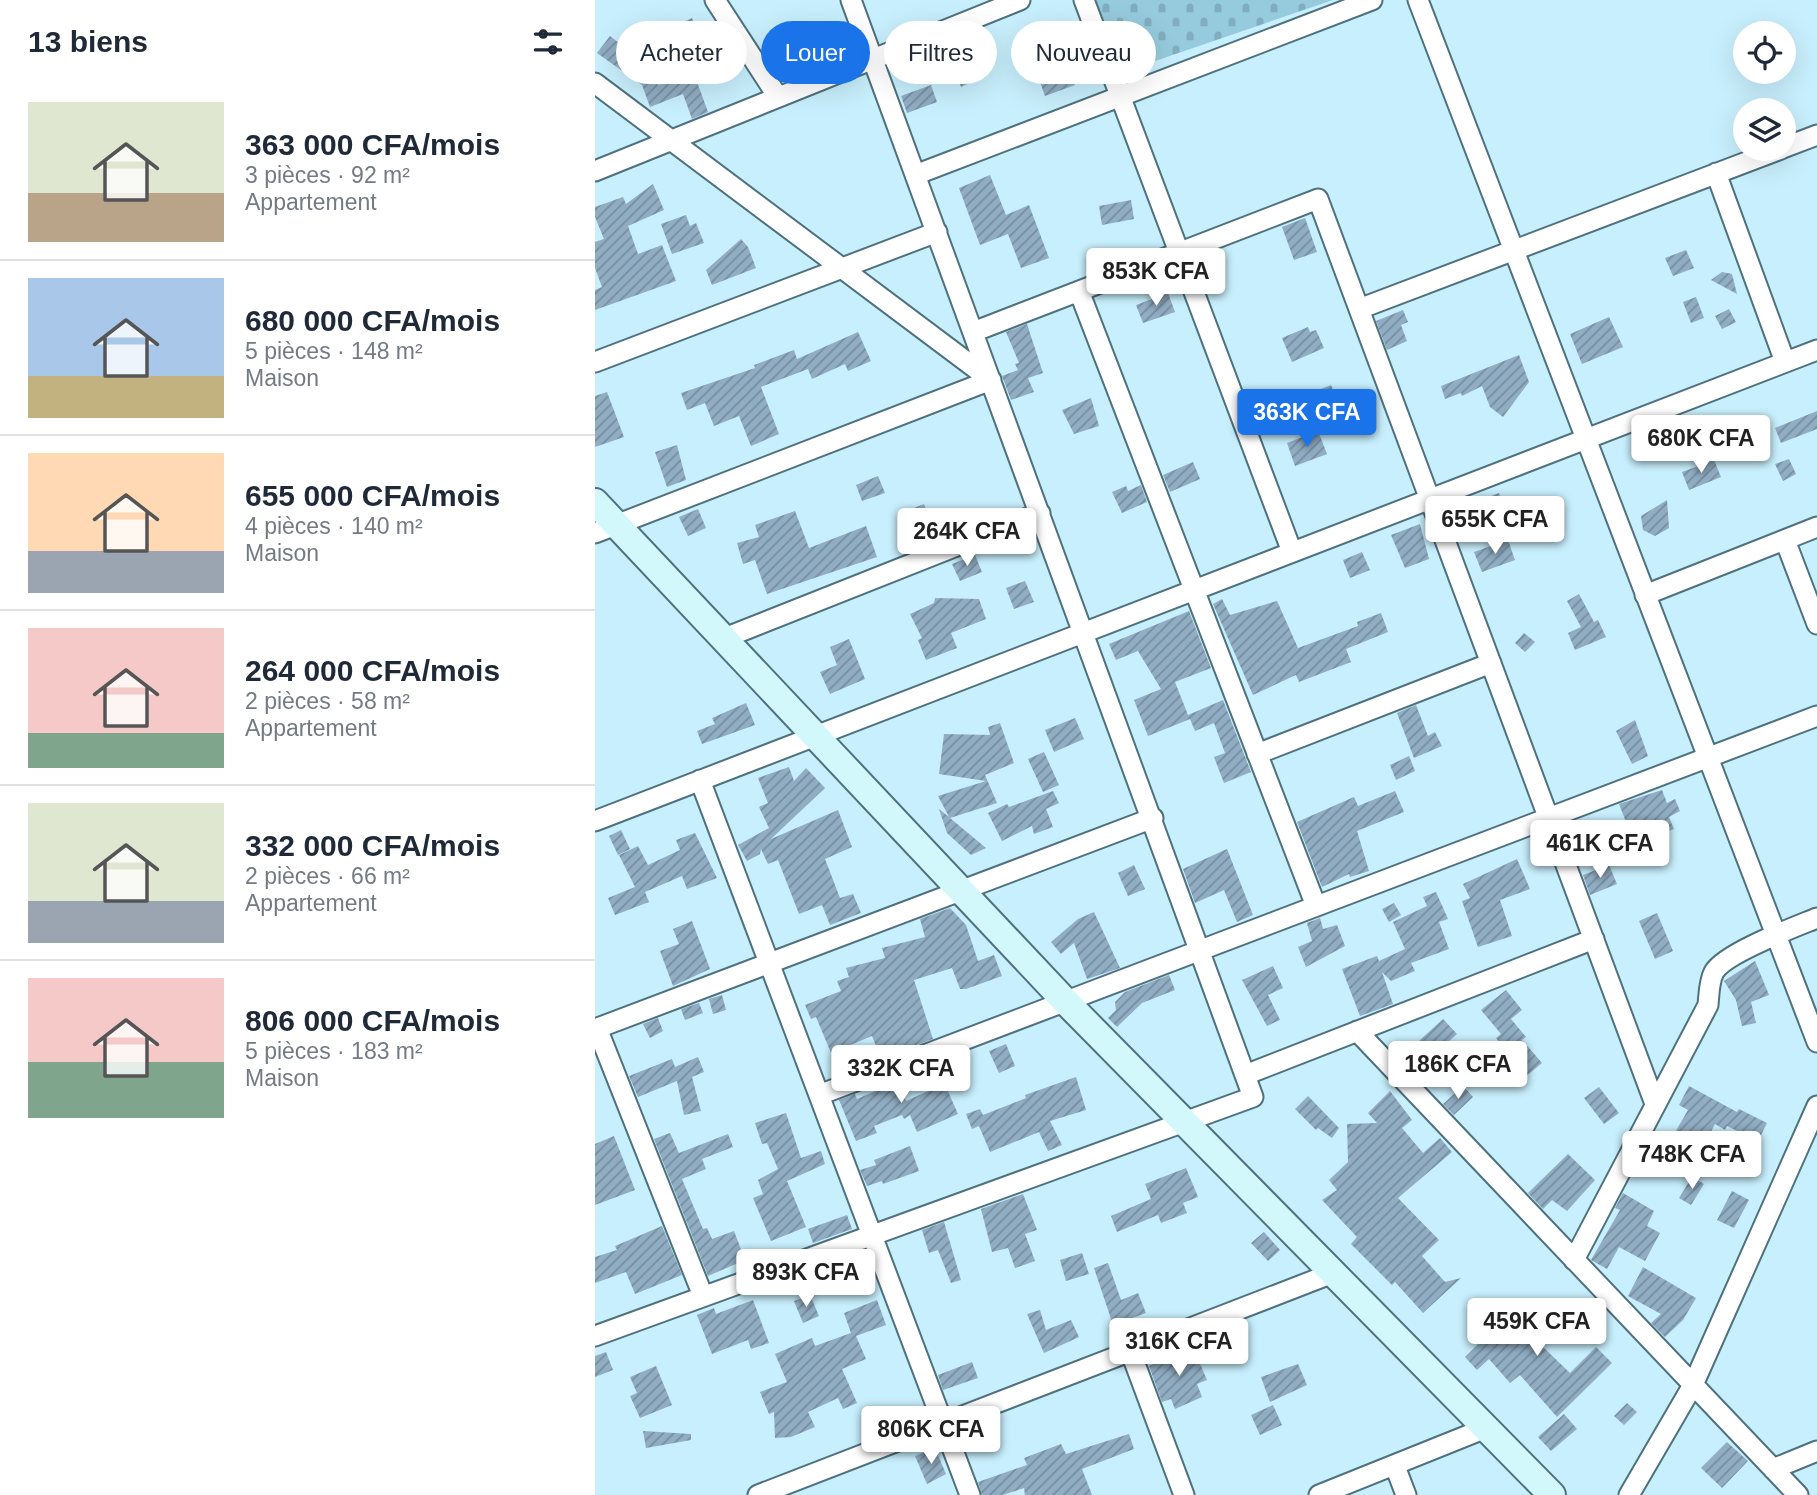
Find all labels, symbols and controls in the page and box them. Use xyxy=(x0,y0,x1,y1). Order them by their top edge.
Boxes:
chip: Acheter xyxy=(616,21,747,84)
chip: Louer xyxy=(761,21,870,84)
chip: Filtres xyxy=(884,21,997,84)
chip: Nouveau xyxy=(1011,21,1156,84)
map controls xyxy=(1733,21,1796,161)
button: locate xyxy=(1733,21,1796,84)
icon: filters xyxy=(529,23,567,61)
text: 13 biens xyxy=(28,25,148,58)
button: layers xyxy=(1733,98,1796,161)
text: 363 000 CFA/mois xyxy=(245,128,500,161)
icon: home xyxy=(84,130,168,214)
text: 3 pièces · 92 m² xyxy=(245,162,410,188)
text: Appartement xyxy=(245,189,377,215)
pin: 853K CFA xyxy=(1084,248,1228,308)
text: 853K CFA xyxy=(1102,258,1210,284)
text: 680 000 CFA/mois xyxy=(245,304,500,337)
icon: home xyxy=(84,306,168,390)
text: 5 pièces · 148 m² xyxy=(245,338,423,364)
text: Maison xyxy=(245,365,319,391)
pin: 363K CFA xyxy=(1235,390,1379,449)
text: 363K CFA xyxy=(1253,399,1361,425)
pin: 680K CFA xyxy=(1629,416,1773,475)
text: 680K CFA xyxy=(1647,425,1755,451)
text: 655 000 CFA/mois xyxy=(245,479,500,512)
icon: home xyxy=(84,481,168,565)
pin: 655K CFA xyxy=(1423,496,1567,556)
text: 655K CFA xyxy=(1441,506,1549,532)
pin: 264K CFA xyxy=(895,508,1039,568)
text: 4 pièces · 140 m² xyxy=(245,513,423,539)
text: 264K CFA xyxy=(913,518,1021,544)
text: Maison xyxy=(245,540,319,566)
text: 264 000 CFA/mois xyxy=(245,654,500,687)
icon: home xyxy=(84,656,168,740)
text: 2 pièces · 58 m² xyxy=(245,688,410,714)
text: Appartement xyxy=(245,715,377,741)
pin: 461K CFA xyxy=(1528,820,1672,880)
text: 332 000 CFA/mois xyxy=(245,829,500,862)
text: 461K CFA xyxy=(1546,830,1654,856)
icon: home xyxy=(84,831,168,915)
text: 2 pièces · 66 m² xyxy=(245,863,410,889)
text: Appartement xyxy=(245,890,377,916)
text: 806 000 CFA/mois xyxy=(245,1004,500,1037)
icon: home xyxy=(84,1006,168,1090)
text: 5 pièces · 183 m² xyxy=(245,1038,423,1064)
pin: 186K CFA xyxy=(1386,1042,1530,1101)
pin: 332K CFA xyxy=(829,1046,973,1105)
text: 186K CFA xyxy=(1404,1051,1512,1077)
text: 332K CFA xyxy=(847,1055,955,1081)
text: Maison xyxy=(245,1065,319,1091)
pin: 748K CFA xyxy=(1620,1132,1764,1191)
text: 748K CFA xyxy=(1638,1141,1746,1167)
pin: 893K CFA xyxy=(734,1250,878,1309)
text: 893K CFA xyxy=(752,1259,860,1285)
pin: 459K CFA xyxy=(1465,1298,1609,1358)
text: 459K CFA xyxy=(1483,1308,1591,1334)
pin: 316K CFA xyxy=(1107,1318,1251,1378)
text: 316K CFA xyxy=(1125,1328,1233,1354)
pin: 806K CFA xyxy=(859,1406,1003,1466)
text: 806K CFA xyxy=(877,1416,985,1442)

